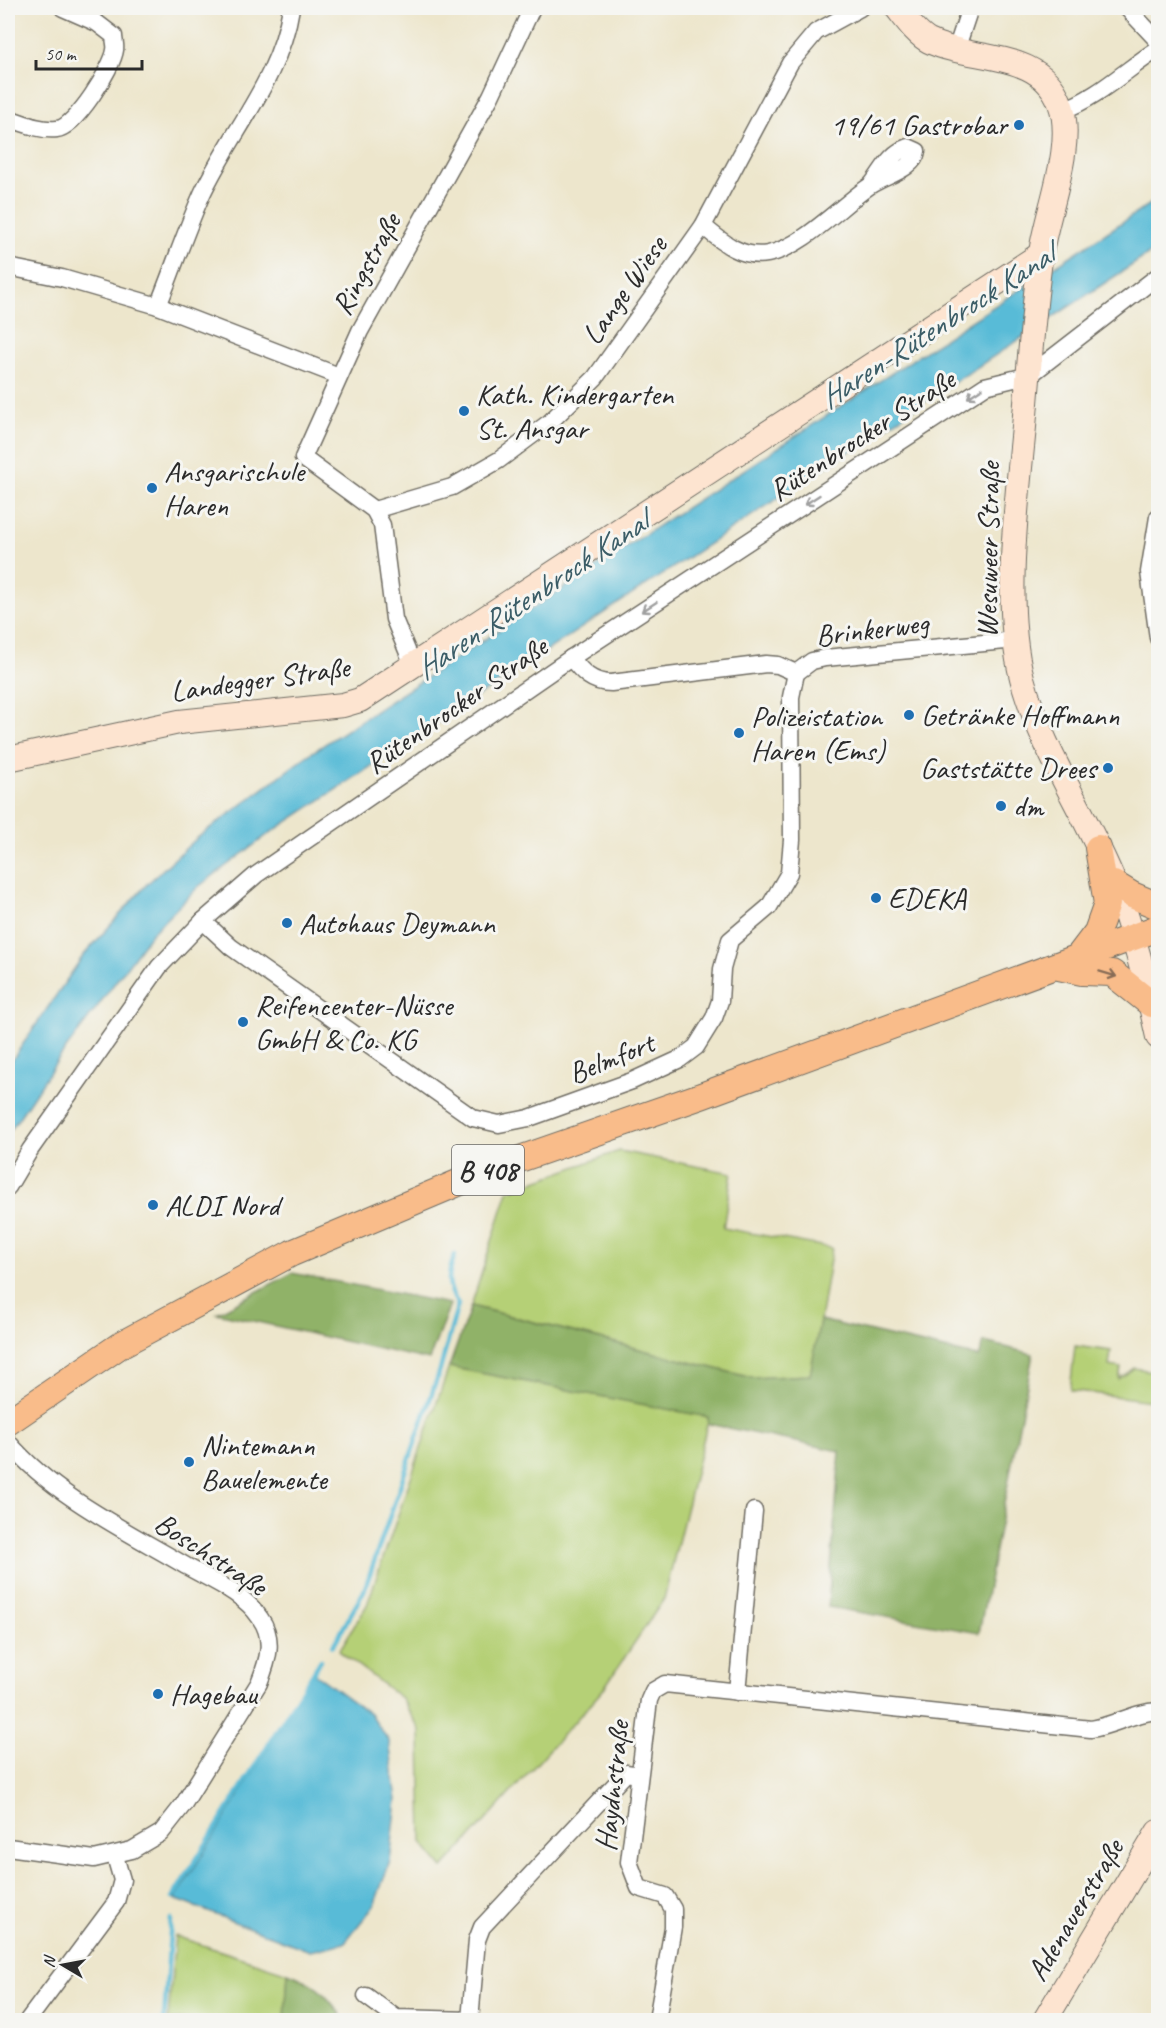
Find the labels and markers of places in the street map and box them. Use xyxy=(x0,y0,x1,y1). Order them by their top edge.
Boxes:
place label: 19/61 Gastrobar xyxy=(830,106,1009,144)
marker: 19/61 Gastrobar xyxy=(1012,118,1026,132)
place label: Kath. Kindergarten St. Ansgar xyxy=(476,375,675,447)
marker: Kath. Kindergarten St. Ansgar xyxy=(457,404,471,418)
place label: Ansgarischule Haren xyxy=(164,452,306,524)
marker: Ansgarischule Haren xyxy=(145,481,159,495)
place label: Getränke Hoffmann xyxy=(921,696,1120,734)
place label: Polizeistation Haren (Ems) xyxy=(751,697,887,769)
marker: Getränke Hoffmann xyxy=(902,708,916,722)
marker: Polizeistation Haren (Ems) xyxy=(732,726,746,740)
place label: Gaststätte Drees xyxy=(920,749,1099,787)
marker: Gaststätte Drees xyxy=(1101,761,1115,775)
place label: dm xyxy=(1013,787,1045,825)
marker: dm xyxy=(994,799,1008,813)
place label: EDEKA xyxy=(888,879,967,917)
marker: EDEKA xyxy=(869,891,883,905)
place label: Autohaus Deymann xyxy=(299,904,496,942)
marker: Autohaus Deymann xyxy=(280,916,294,930)
place label: Reifencenter-Nüsse GmbH & Co. KG xyxy=(255,986,454,1058)
marker: Reifencenter-Nüsse GmbH & Co. KG xyxy=(236,1015,250,1029)
place label: ALDI Nord xyxy=(165,1186,284,1224)
marker: ALDI Nord xyxy=(146,1198,160,1212)
place label: Nintemann Bauelemente xyxy=(201,1426,329,1498)
marker: Nintemann Bauelemente xyxy=(182,1455,196,1469)
place label: Hagebau xyxy=(170,1675,259,1713)
marker: Hagebau xyxy=(151,1687,165,1701)

